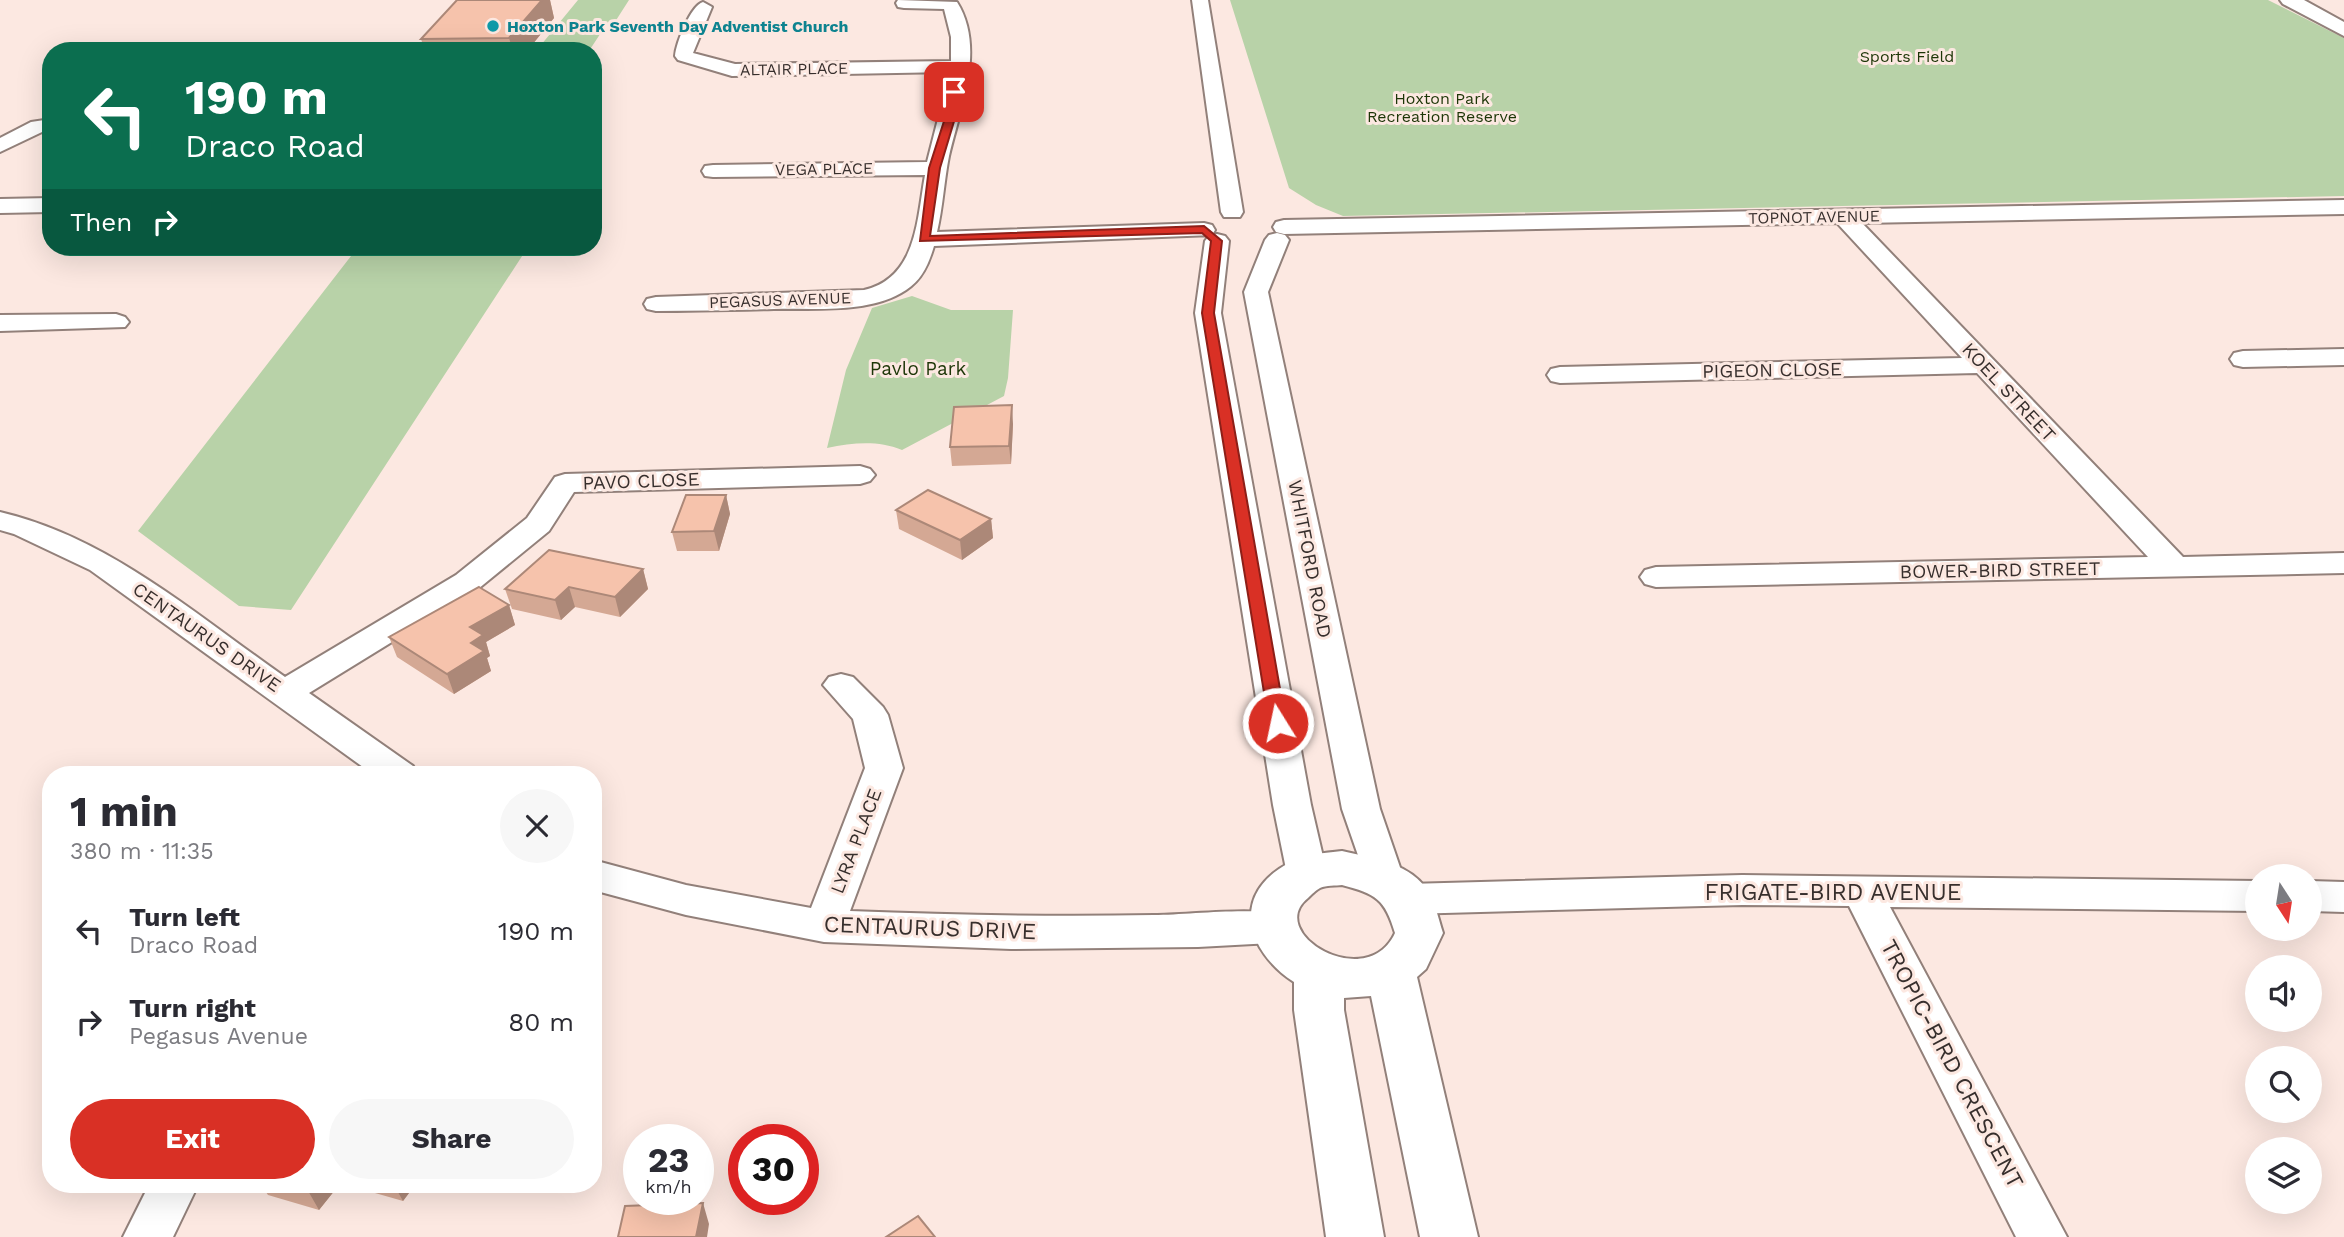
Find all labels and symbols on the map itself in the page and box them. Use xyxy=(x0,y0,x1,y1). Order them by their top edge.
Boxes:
place label: Hoxton Park Seventh Day Adventist Church xyxy=(507,17,848,36)
marker: Hoxton Park Seventh Day Adventist Church xyxy=(485,18,501,34)
park label: Sports Field xyxy=(1860,47,1954,66)
street label: ALTAIR PLACE xyxy=(740,59,848,79)
pin xyxy=(924,62,984,122)
park label: Hoxton Park Recreation Reserve xyxy=(1367,89,1517,126)
street label: VEGA PLACE xyxy=(775,159,873,179)
street label: TOPNOT AVENUE xyxy=(1748,206,1880,228)
street label: PEGASUS AVENUE xyxy=(709,288,851,312)
street label: KOEL STREET xyxy=(1957,338,2061,446)
park label: Pavlo Park xyxy=(870,357,966,380)
street label: PIGEON CLOSE xyxy=(1702,357,1842,383)
street label: PAVO CLOSE xyxy=(582,467,700,495)
street label: WHITFORD ROAD xyxy=(1283,478,1337,640)
street label: BOWER-BIRD STREET xyxy=(1899,557,2101,583)
street label: CENTAURUS DRIVE xyxy=(128,577,286,697)
position arrow xyxy=(1241,686,1315,760)
street label: LYRA PLACE xyxy=(825,785,887,897)
north arrow xyxy=(2245,864,2322,942)
street label: FRIGATE-BIRD AVENUE xyxy=(1705,879,1961,906)
street label: CENTAURUS DRIVE xyxy=(823,911,1037,945)
street label: TROPIC-BIRD CRESCENT xyxy=(1875,935,2029,1193)
speed limit sign: 30 xyxy=(728,1124,819,1215)

